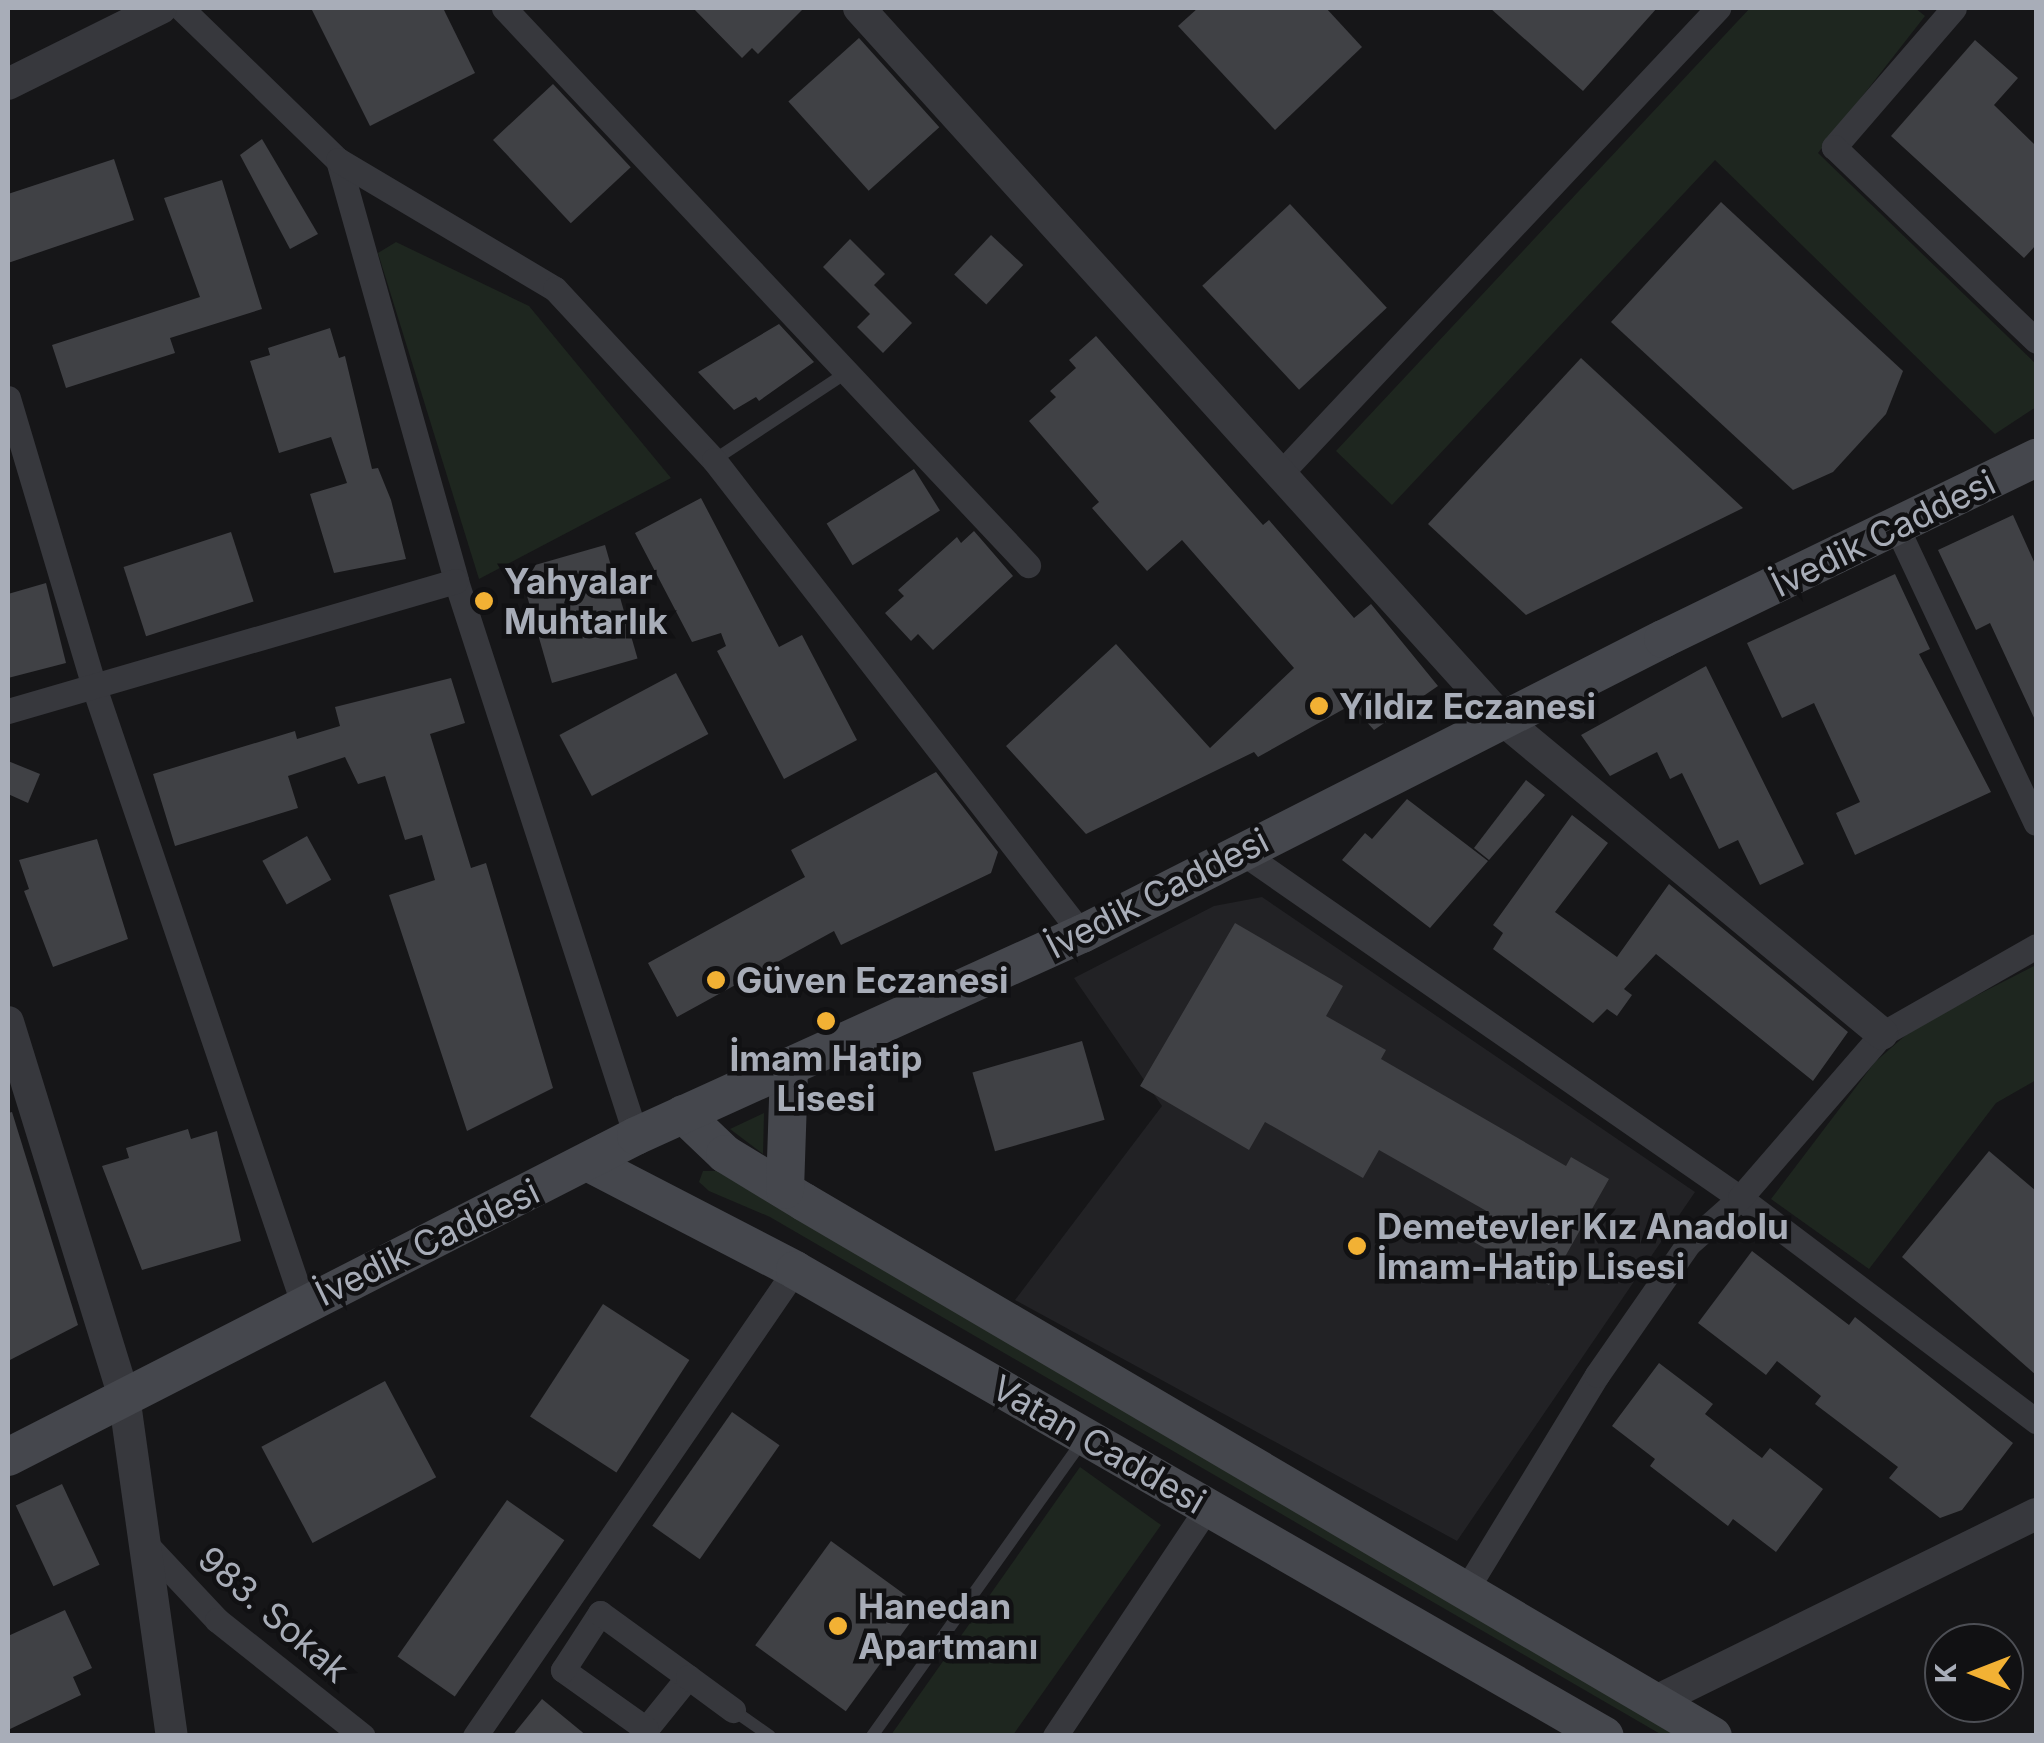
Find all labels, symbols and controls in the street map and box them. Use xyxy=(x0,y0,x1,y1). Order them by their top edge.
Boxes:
street label: İvedik Caddesi xyxy=(1764,461,2002,605)
place label: Yahyalar Muhtarlık xyxy=(504,560,668,642)
marker: Yahyalar Muhtarlık xyxy=(473,590,495,612)
place label: Yıldız Eczanesi xyxy=(1339,685,1596,727)
marker: Yıldız Eczanesi xyxy=(1308,695,1330,717)
street label: İvedik Caddesi xyxy=(1039,819,1275,967)
place label: Güven Eczanesi xyxy=(736,959,1009,1001)
marker: Güven Eczanesi xyxy=(705,969,727,991)
marker: İmam Hatip Lisesi xyxy=(815,1010,837,1032)
place label: İmam Hatip Lisesi xyxy=(729,1037,923,1119)
street label: İvedik Caddesi xyxy=(308,1170,546,1314)
place label: Demetevler Kız Anadolu İmam-Hatip Lisesi xyxy=(1377,1205,1789,1287)
marker: Demetevler Kız Anadolu İmam-Hatip Lisesi xyxy=(1346,1235,1368,1257)
street label: Vatan Caddesi xyxy=(985,1366,1213,1522)
street label: 983. Sokak xyxy=(190,1537,358,1691)
place label: Hanedan Apartmanı xyxy=(858,1585,1038,1667)
marker: Hanedan Apartmanı xyxy=(827,1615,849,1637)
north arrow xyxy=(1924,1623,2024,1723)
text: K xyxy=(1929,1663,1963,1683)

